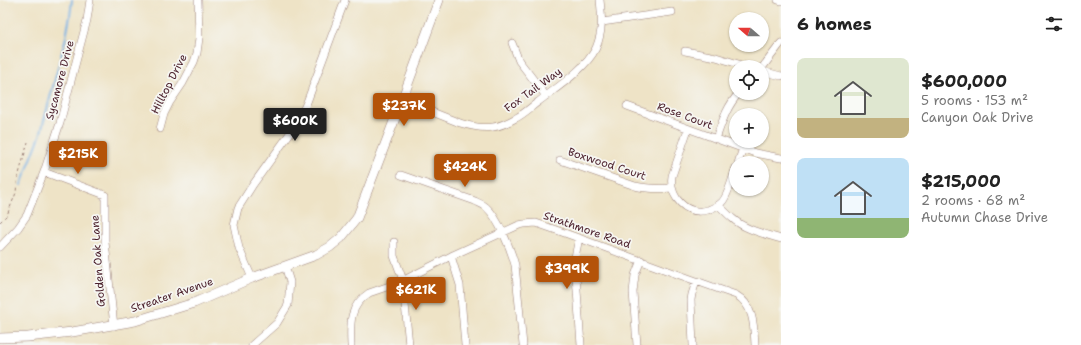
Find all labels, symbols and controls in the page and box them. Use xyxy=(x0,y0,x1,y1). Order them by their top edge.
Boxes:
north arrow xyxy=(729,12,769,52)
map controls xyxy=(729,12,769,196)
text: 6 homes xyxy=(797,13,872,35)
icon: filters xyxy=(1043,13,1065,35)
street label: Sycamore Drive xyxy=(42,39,78,121)
street label: Hilltop Drive xyxy=(147,51,191,117)
button: locate xyxy=(729,60,769,100)
street label: Fox Tail Way xyxy=(501,64,565,116)
text: $600,000 xyxy=(921,70,1007,92)
icon: home xyxy=(829,74,877,122)
text: 5 rooms · 153 m² xyxy=(921,92,1028,109)
pin: $237K xyxy=(376,93,432,127)
text: $237K xyxy=(382,97,426,114)
street label: Rose Court xyxy=(655,99,715,133)
pin: $600K xyxy=(267,108,323,142)
button: + xyxy=(729,108,769,148)
text: Canyon Oak Drive xyxy=(921,109,1034,126)
text: $600K xyxy=(272,112,318,129)
pin: $215K xyxy=(50,141,106,175)
street label: Boxwood Court xyxy=(566,144,648,184)
text: $215K xyxy=(58,145,98,162)
pin: $424K xyxy=(437,154,493,188)
button: − xyxy=(729,156,769,196)
text: $424K xyxy=(443,158,487,175)
text: $215,000 xyxy=(921,170,1001,192)
icon: home xyxy=(829,174,877,222)
text: 2 rooms · 68 m² xyxy=(921,192,1025,209)
street label: Strathmore Road xyxy=(541,208,633,252)
text: Autumn Chase Drive xyxy=(921,209,1048,226)
street label: Golden Oak Lane xyxy=(87,215,109,307)
pin: $399K xyxy=(539,256,595,290)
text: $399K xyxy=(545,260,589,277)
street label: Streater Avenue xyxy=(129,274,215,316)
pin: $621K xyxy=(388,277,444,311)
text: $621K xyxy=(396,281,436,298)

